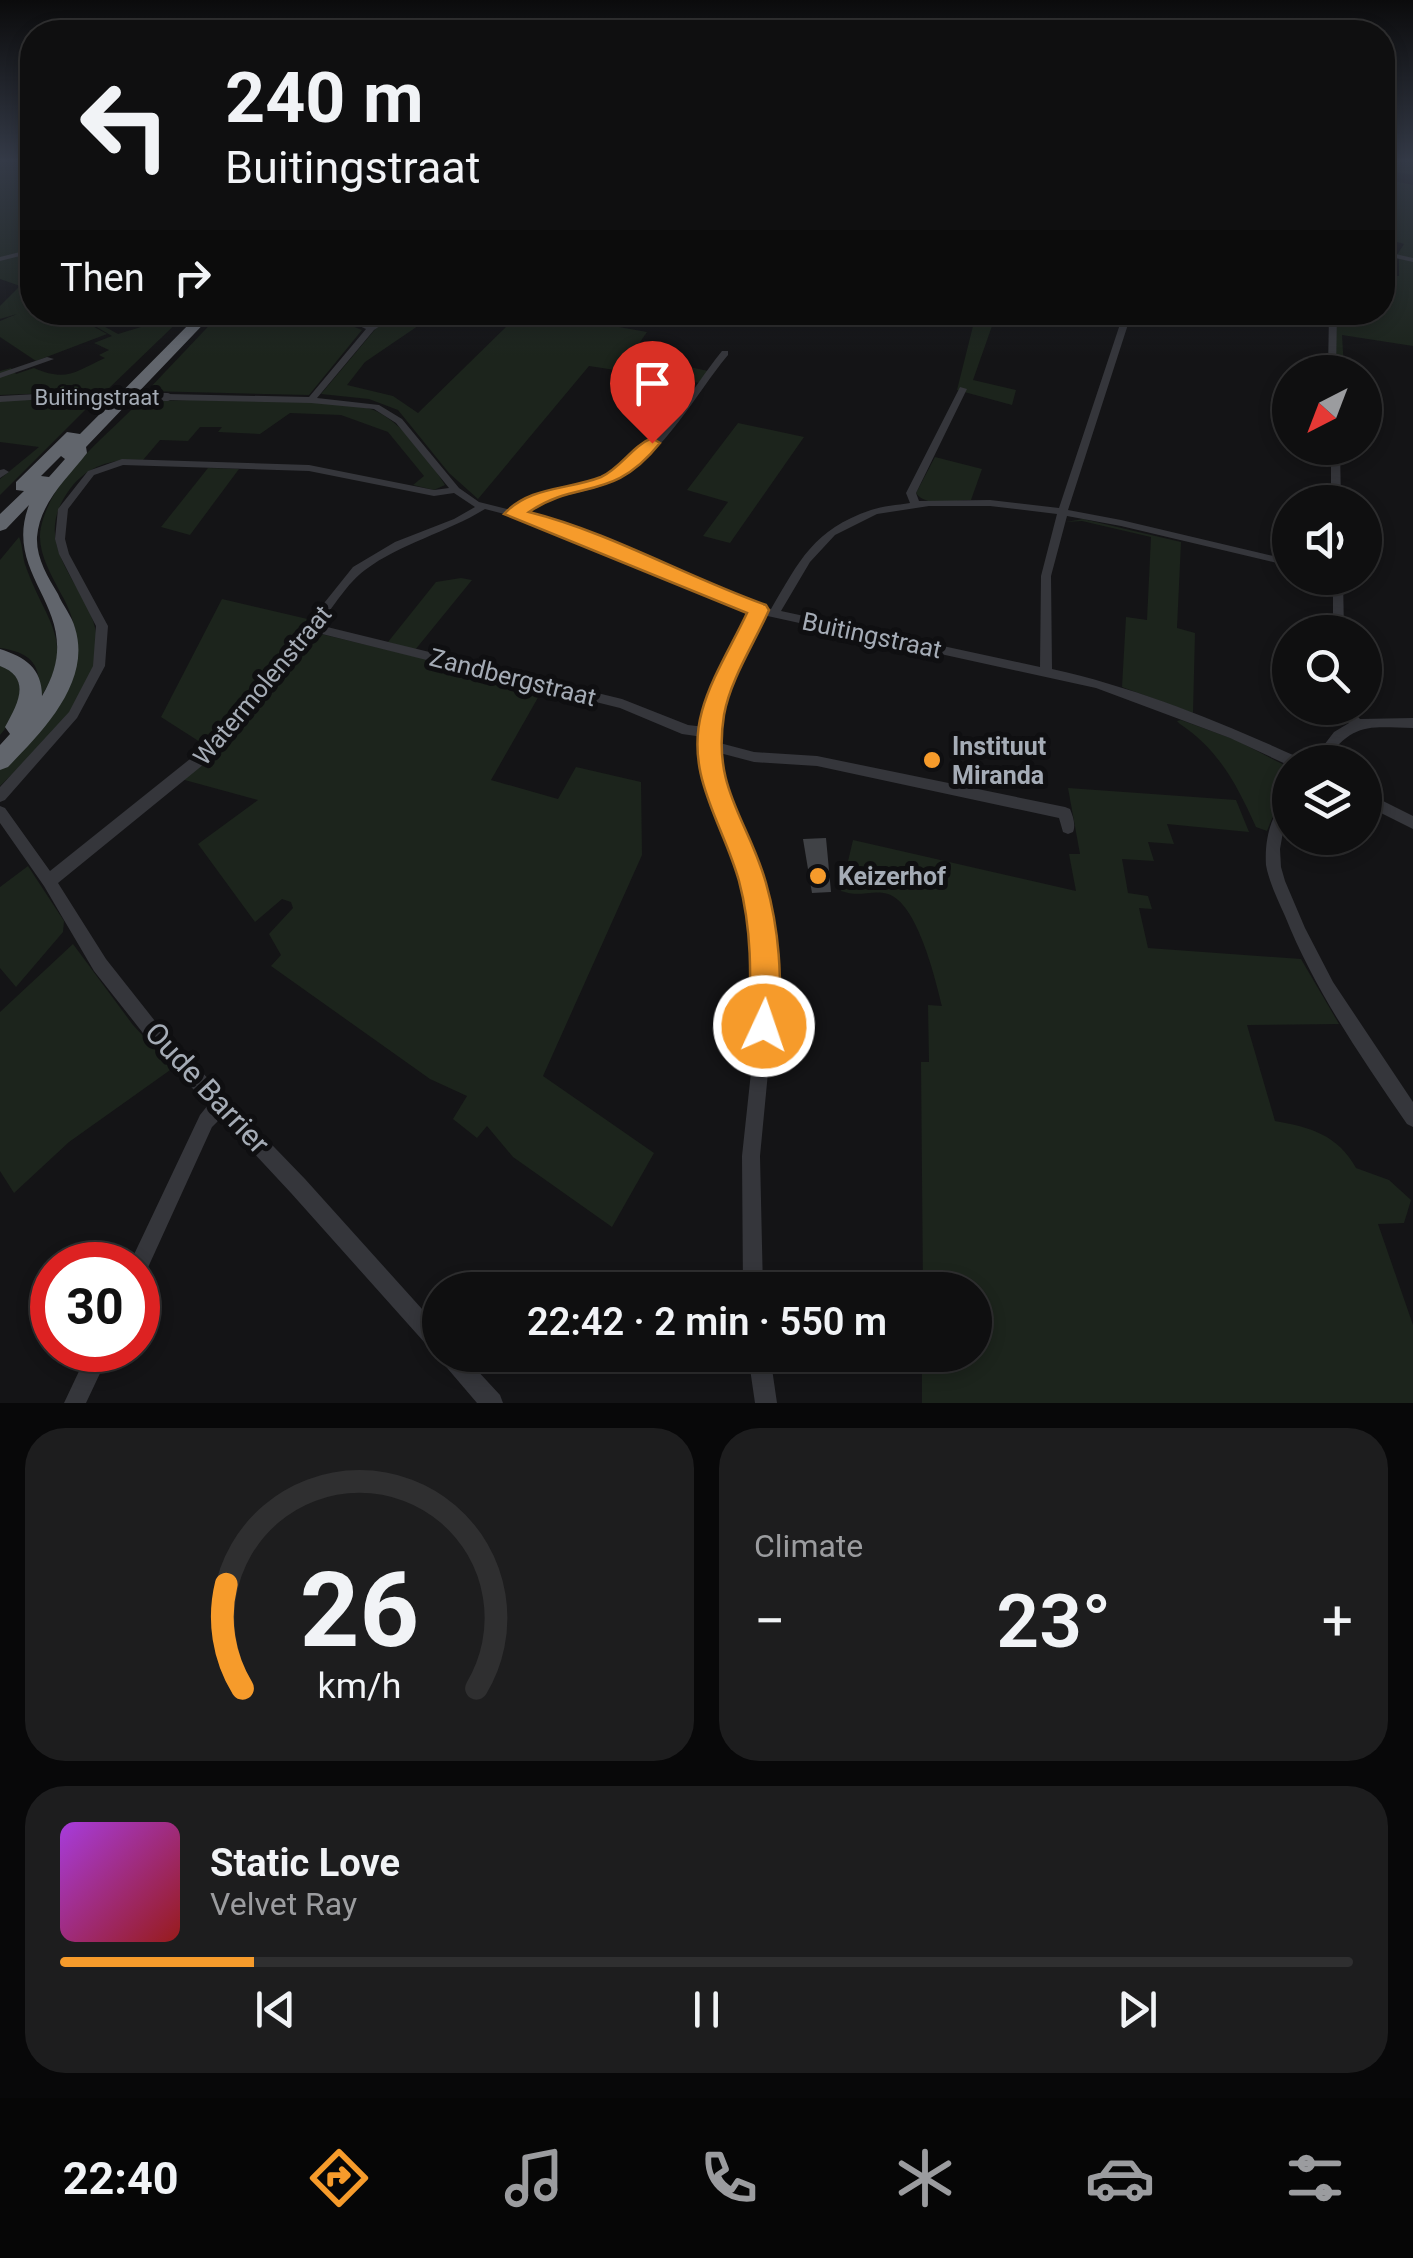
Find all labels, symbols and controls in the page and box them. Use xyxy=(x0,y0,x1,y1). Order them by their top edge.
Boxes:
text: 240 m xyxy=(225,57,424,139)
icon: left xyxy=(60,60,190,190)
text: Buitingstraat xyxy=(225,141,481,194)
icon: right xyxy=(165,250,220,305)
text: Then xyxy=(60,256,145,300)
pin xyxy=(610,341,695,444)
north arrow xyxy=(1272,355,1382,465)
map controls xyxy=(1272,355,1382,855)
icon: arrive xyxy=(625,356,680,411)
street label: Buitingstraat xyxy=(35,385,159,410)
button: sound xyxy=(1272,485,1382,595)
street label: Watermolenstraat xyxy=(187,600,337,771)
street label: Buitingstraat xyxy=(799,607,944,664)
button: search xyxy=(1272,615,1382,725)
street label: Zandbergstraat xyxy=(427,643,599,712)
place label: Instituut Miranda xyxy=(952,732,1046,790)
button: layers xyxy=(1272,745,1382,855)
marker: Instituut Miranda xyxy=(921,749,943,771)
place label: Keizerhof xyxy=(838,862,946,891)
marker: Keizerhof xyxy=(807,865,829,887)
position arrow xyxy=(712,974,816,1078)
street label: Oude Barrier xyxy=(138,1015,277,1160)
speed limit sign: 30 xyxy=(30,1242,160,1372)
text: 22:42 · 2 min · 550 m xyxy=(527,1300,887,1344)
text: Climate xyxy=(754,1527,863,1565)
text: 26 xyxy=(300,1550,419,1671)
text: 23° xyxy=(996,1577,1111,1665)
text: − xyxy=(754,1589,785,1653)
text: + xyxy=(1322,1589,1353,1653)
text: km/h xyxy=(318,1665,401,1707)
text: Static Love xyxy=(210,1841,400,1885)
text: Velvet Ray xyxy=(210,1885,357,1923)
icon: previous xyxy=(248,1982,303,2037)
icon: pause xyxy=(679,1982,734,2037)
icon: next xyxy=(1110,1982,1165,2037)
icon: directions xyxy=(304,2143,374,2213)
icon: music xyxy=(499,2143,569,2213)
icon: phone xyxy=(694,2143,764,2213)
icon: climate xyxy=(890,2143,960,2213)
icon: car xyxy=(1085,2143,1155,2213)
icon: filters xyxy=(1280,2143,1350,2213)
text: 22:40 xyxy=(63,2152,179,2205)

